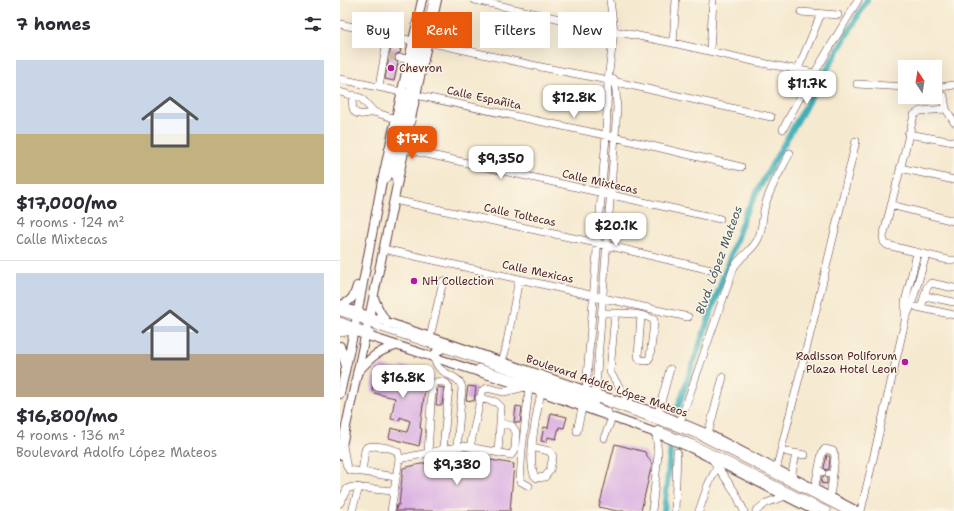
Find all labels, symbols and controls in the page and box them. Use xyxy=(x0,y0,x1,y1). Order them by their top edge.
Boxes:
chip: Buy xyxy=(352,12,404,48)
chip: Rent xyxy=(412,12,472,48)
chip: Filters xyxy=(480,12,550,48)
chip: New xyxy=(558,12,616,48)
text: 7 homes xyxy=(16,13,91,35)
icon: filters xyxy=(302,13,324,35)
north arrow xyxy=(898,60,942,104)
map controls xyxy=(898,60,942,104)
place label: Chevron xyxy=(399,61,443,76)
marker: Chevron xyxy=(386,63,396,73)
pin: $11.7K xyxy=(774,71,840,105)
text: $11.7K xyxy=(787,75,827,92)
street label: Calle Españita xyxy=(445,83,523,113)
pin: $12.8K xyxy=(541,85,607,119)
icon: home xyxy=(134,86,206,158)
text: $12.8K xyxy=(552,89,596,106)
pin: $17K xyxy=(388,126,436,160)
text: $17K xyxy=(396,130,428,147)
pin: $9,350 xyxy=(468,146,534,180)
text: $9,350 xyxy=(478,150,524,167)
street label: Calle Mixtecas xyxy=(560,166,640,198)
text: $17,000/mo xyxy=(16,192,117,214)
street label: Calle Toltecas xyxy=(483,200,557,230)
water label: Blvd. López Mateos xyxy=(692,203,746,317)
pin: $20.1K xyxy=(583,213,649,247)
text: 4 rooms · 124 m² xyxy=(16,214,125,231)
text: $20.1K xyxy=(594,217,638,234)
text: Calle Mixtecas xyxy=(16,231,108,248)
street label: Calle Mexicas xyxy=(501,257,575,287)
place label: NH Collection xyxy=(422,274,494,289)
marker: NH Collection xyxy=(409,276,419,286)
icon: home xyxy=(134,299,206,371)
place label: Radisson Poliforum Plaza Hotel Leon xyxy=(796,349,898,377)
street label: Boulevard Adolfo López Mateos xyxy=(524,351,690,421)
marker: Radisson Poliforum Plaza Hotel Leon xyxy=(900,357,910,367)
pin: $16.8K xyxy=(370,365,436,399)
text: $16.8K xyxy=(381,369,425,386)
text: $16,800/mo xyxy=(16,405,118,427)
text: 4 rooms · 136 m² xyxy=(16,427,125,444)
text: Boulevard Adolfo López Mateos xyxy=(16,444,217,461)
pin: $9,380 xyxy=(424,452,490,486)
text: $9,380 xyxy=(433,456,481,473)

